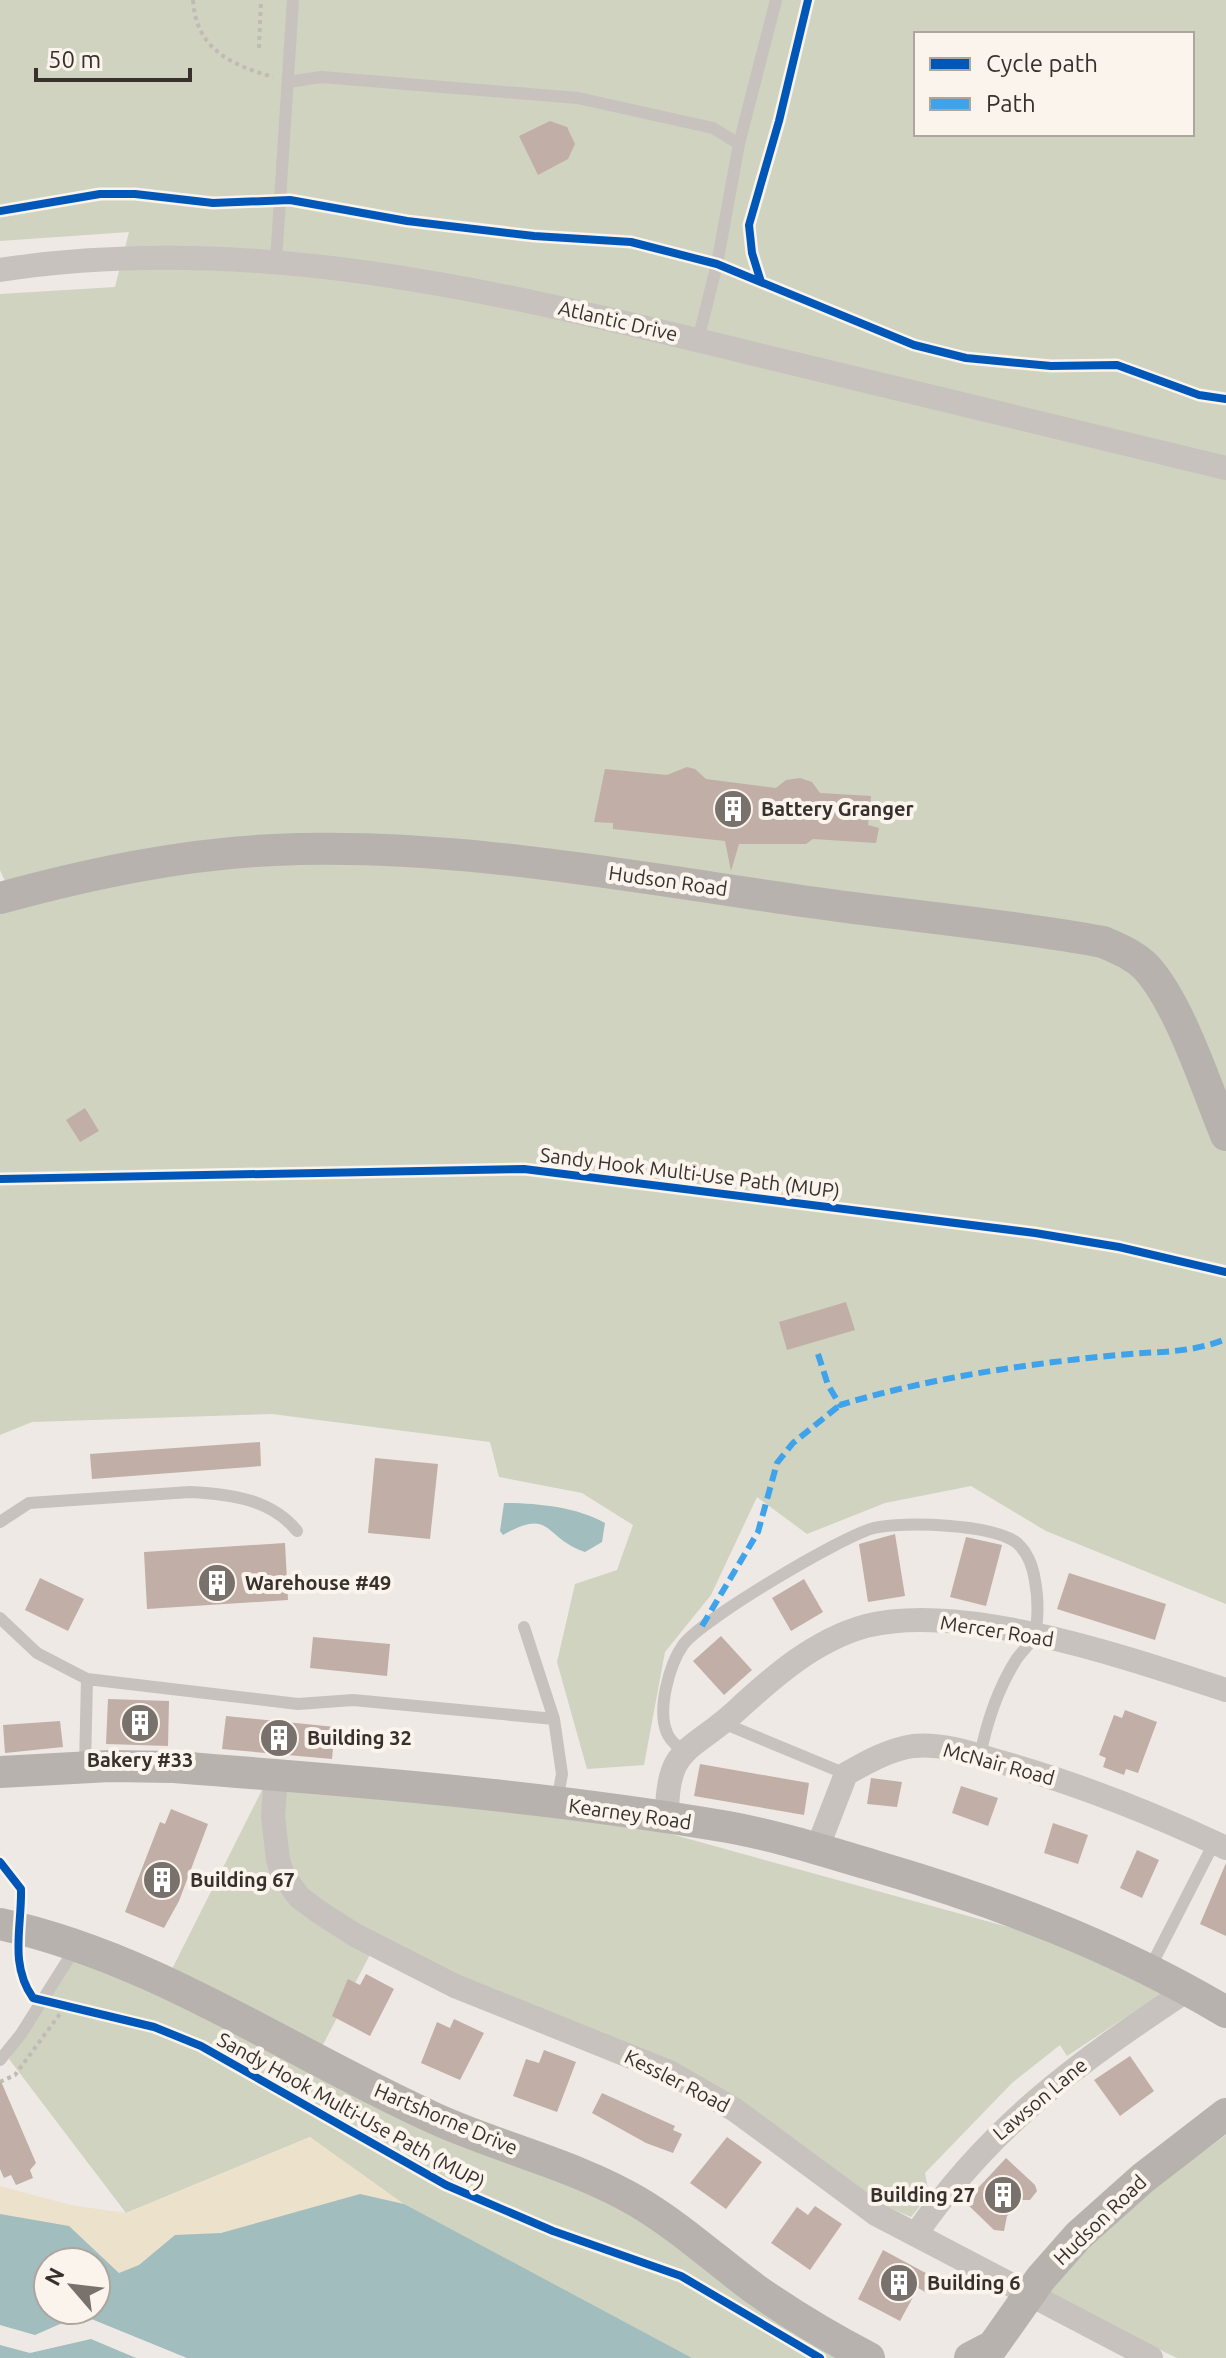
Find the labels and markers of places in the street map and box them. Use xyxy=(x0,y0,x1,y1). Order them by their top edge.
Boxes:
building icon: Battery Granger xyxy=(712,788,754,830)
place label: Battery Granger xyxy=(761,797,914,820)
building icon: Warehouse #49 xyxy=(196,1562,238,1604)
place label: Warehouse #49 xyxy=(245,1571,391,1594)
building icon: Bakery #33 xyxy=(119,1702,161,1744)
building icon: Building 32 xyxy=(258,1717,300,1759)
place label: Building 32 xyxy=(307,1726,412,1749)
place label: Bakery #33 xyxy=(87,1748,193,1771)
building icon: Building 67 xyxy=(141,1859,183,1901)
place label: Building 67 xyxy=(190,1868,295,1891)
building icon: Building 27 xyxy=(982,2174,1024,2216)
place label: Building 27 xyxy=(870,2183,975,2206)
building icon: Building 6 xyxy=(878,2262,920,2304)
place label: Building 6 xyxy=(927,2271,1021,2294)

